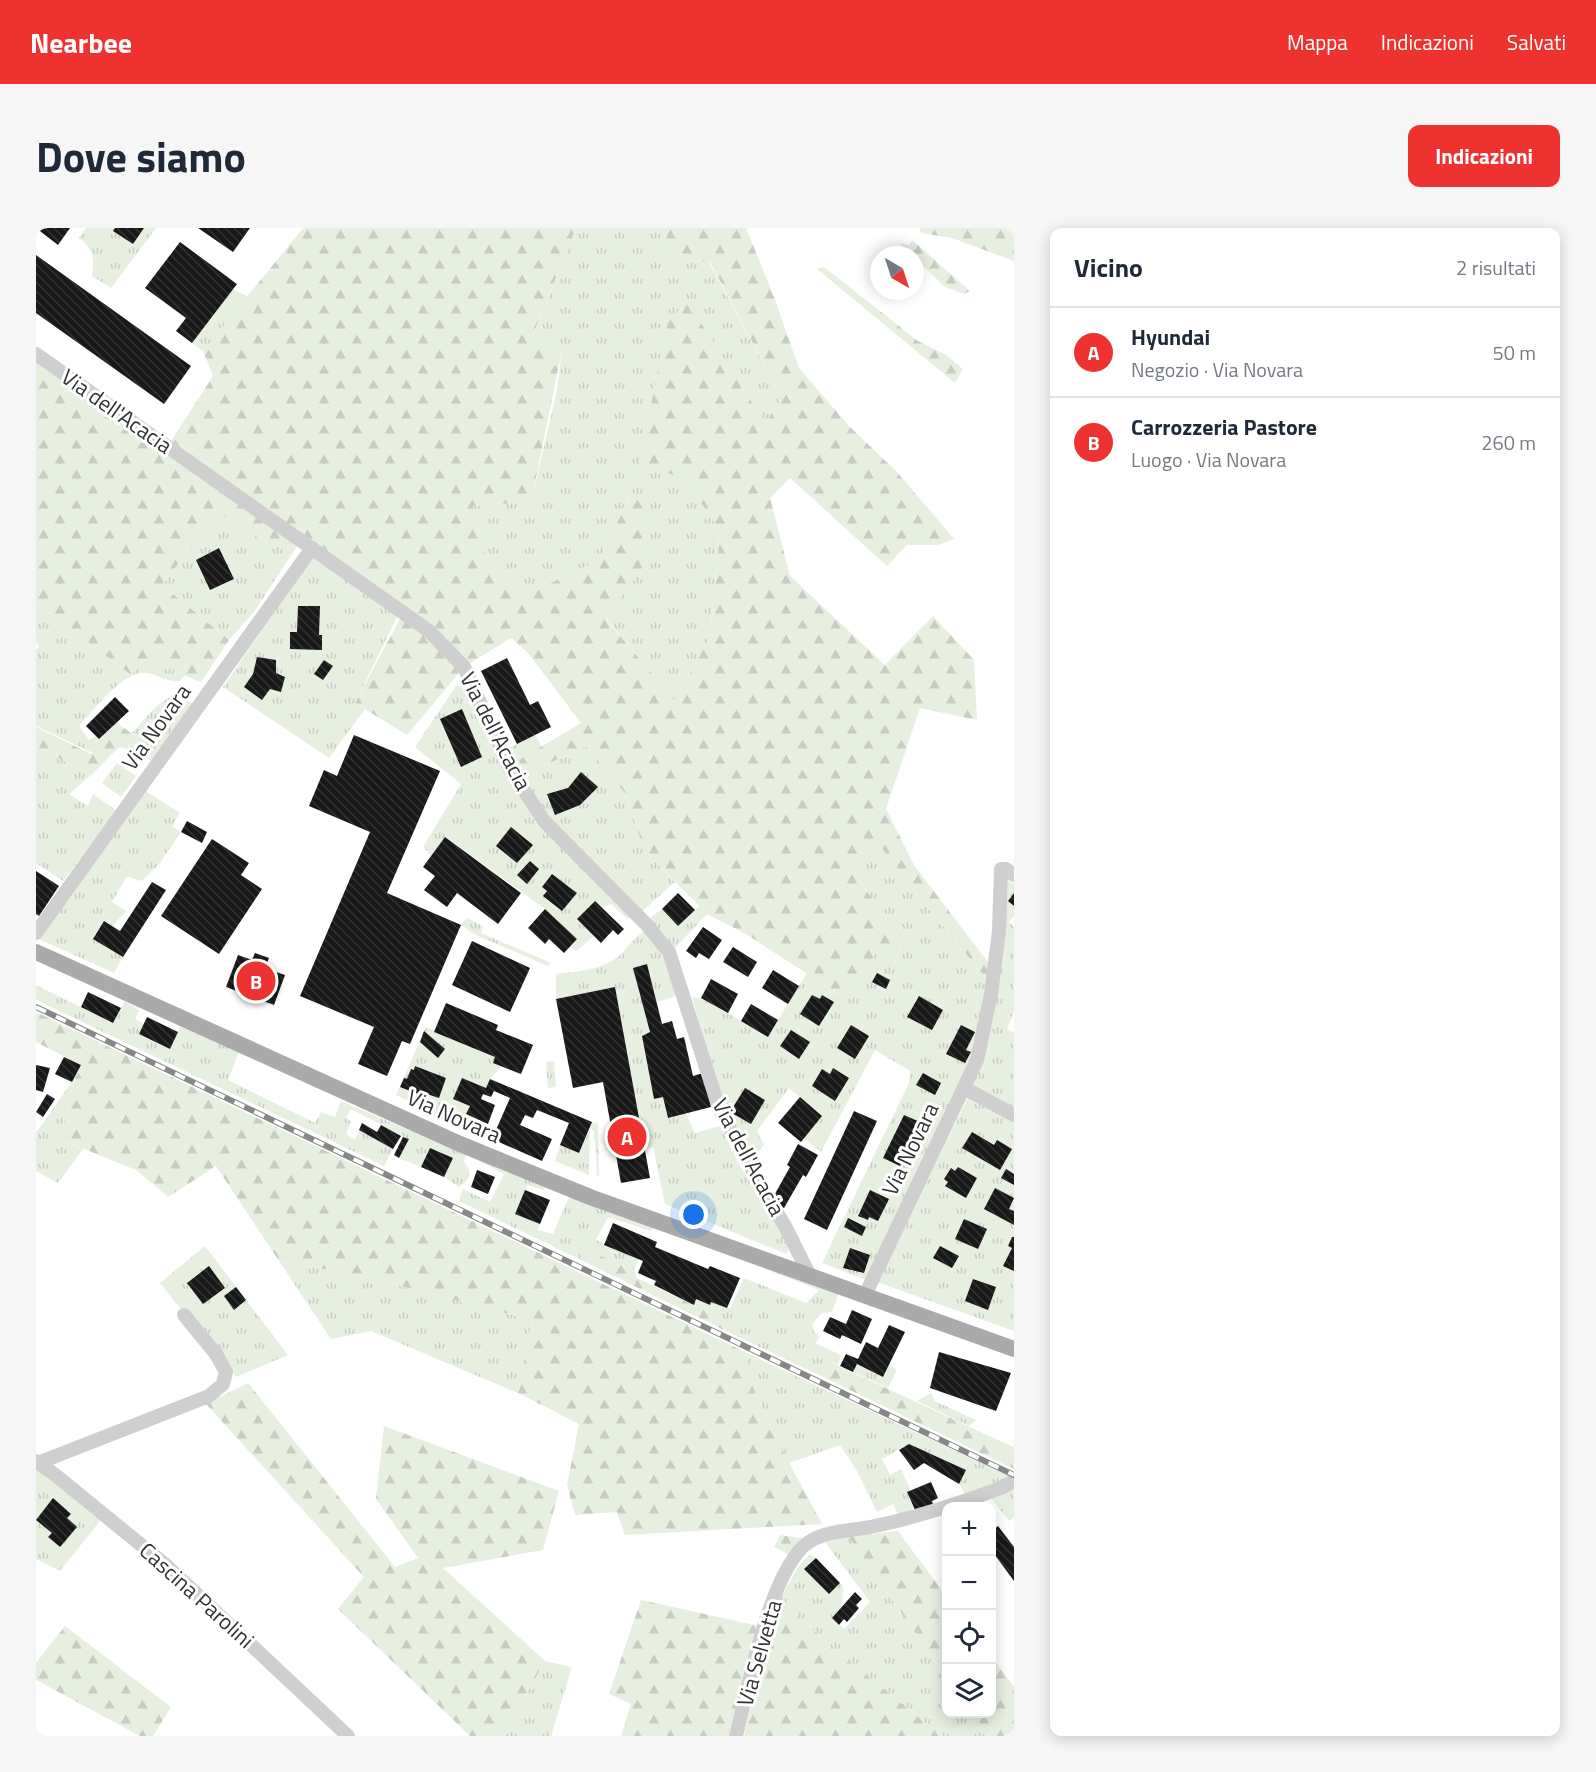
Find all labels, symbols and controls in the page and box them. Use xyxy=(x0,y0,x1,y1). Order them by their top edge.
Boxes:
text: Nearbee xyxy=(30,21,132,64)
text: Mappa xyxy=(1287,26,1348,58)
text: Indicazioni xyxy=(1381,26,1474,58)
text: Salvati xyxy=(1507,26,1566,58)
text: Dove siamo xyxy=(36,124,246,188)
button: Indicazioni xyxy=(1408,125,1560,187)
north arrow xyxy=(870,246,924,300)
text: Vicino xyxy=(1074,248,1143,287)
text: 2 risultati xyxy=(1456,252,1536,283)
text: Hyundai xyxy=(1131,320,1210,354)
text: A xyxy=(1087,337,1100,368)
text: 50 m xyxy=(1492,337,1536,368)
text: Negozio · Via Novara xyxy=(1131,354,1303,385)
street label: Via dell'Acacia xyxy=(54,360,180,462)
text: Carrozzeria Pastore xyxy=(1131,410,1317,444)
text: B xyxy=(1087,427,1100,458)
text: 260 m xyxy=(1481,427,1536,458)
text: Luogo · Via Novara xyxy=(1131,444,1286,475)
street label: Via dell'Acacia xyxy=(452,666,540,796)
street label: Via Novara xyxy=(113,677,199,777)
pin: B xyxy=(236,958,276,1004)
street label: Via Novara xyxy=(402,1080,506,1152)
street label: Via dell'Acacia xyxy=(704,1092,794,1222)
street label: Via Novara xyxy=(873,1097,947,1201)
pin: A xyxy=(608,1114,646,1160)
your location xyxy=(679,1200,708,1229)
map controls xyxy=(942,1502,996,1718)
button: + xyxy=(942,1502,996,1556)
street label: Cascina Parolini xyxy=(132,1534,262,1656)
button: − xyxy=(942,1556,996,1610)
street label: Via Selvetta xyxy=(728,1596,790,1710)
button: locate xyxy=(942,1610,996,1664)
button: layers xyxy=(942,1664,996,1718)

